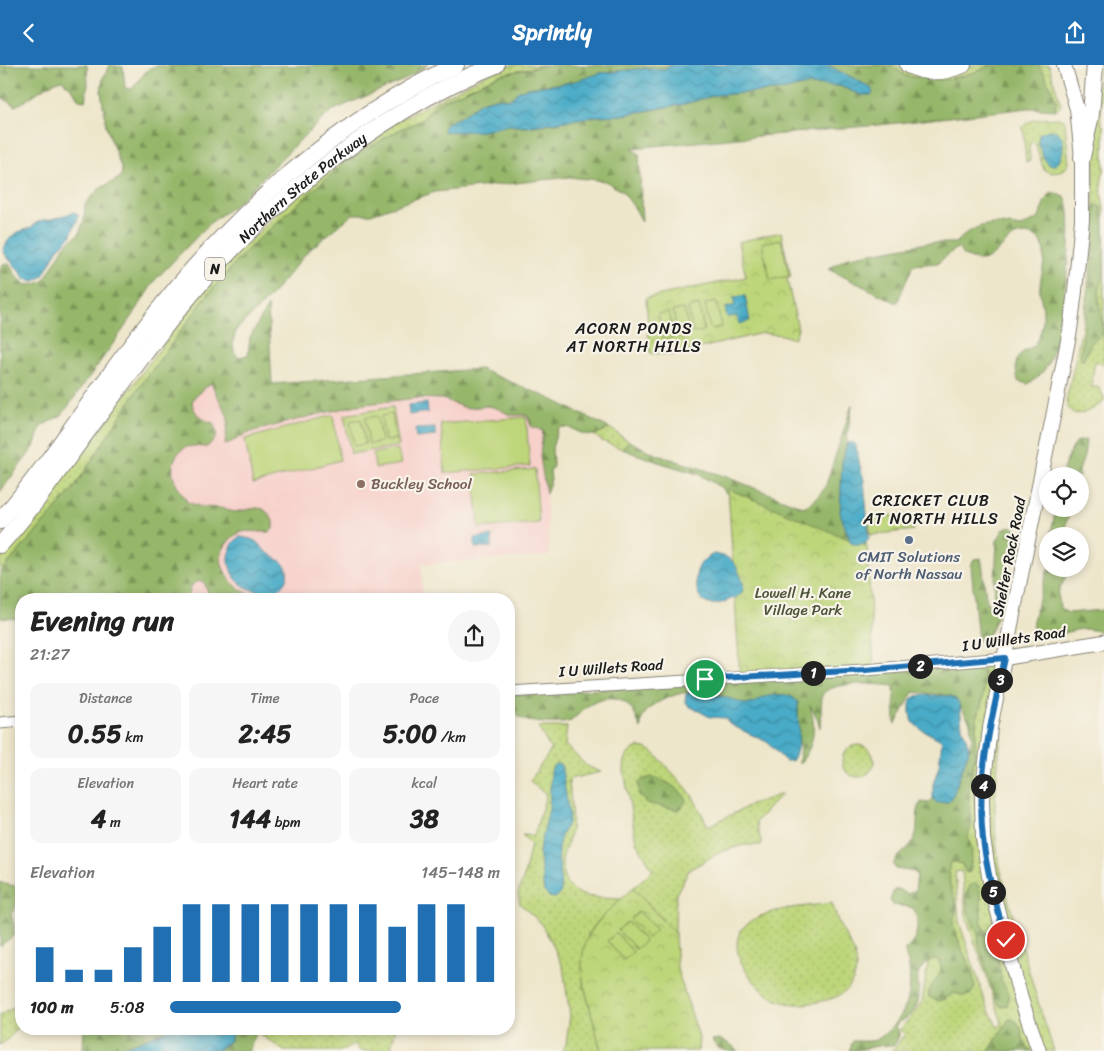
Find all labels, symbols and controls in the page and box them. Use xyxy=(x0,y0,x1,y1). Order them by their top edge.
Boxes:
text: Sprintly xyxy=(512,13,592,52)
icon: back xyxy=(15,19,43,47)
icon: share xyxy=(1061,19,1089,47)
street label: Northern State Parkway xyxy=(232,125,373,249)
road number: N xyxy=(205,257,225,280)
district label: ACORN PONDS AT NORTH HILLS xyxy=(565,314,702,361)
map controls xyxy=(1039,467,1089,577)
button: locate xyxy=(1039,467,1089,517)
place label: Buckley School xyxy=(371,471,472,497)
marker: Buckley School xyxy=(355,478,367,490)
district label: CRICKET CLUB AT NORTH HILLS xyxy=(862,486,999,533)
street label: Shelter Rock Road xyxy=(985,494,1034,619)
button: layers xyxy=(1039,527,1089,577)
marker: CMIT Solutions of North Nassau xyxy=(903,534,915,546)
place label: CMIT Solutions of North Nassau xyxy=(856,544,962,587)
park label: Lowell H. Kane Village Park xyxy=(755,580,852,623)
text: Evening run xyxy=(30,596,174,645)
button: share xyxy=(448,610,500,662)
street label: I U Willets Road xyxy=(960,619,1069,659)
text: 21:27 xyxy=(30,640,69,669)
street label: I U Willets Road xyxy=(557,651,665,685)
pin: 2 xyxy=(908,653,932,679)
text: 2 xyxy=(916,654,925,679)
pin xyxy=(684,658,726,700)
pin: 1 xyxy=(800,661,826,685)
text: 1 xyxy=(810,661,817,686)
icon: arrive xyxy=(691,665,719,693)
pin: 3 xyxy=(988,667,1012,693)
text: 3 xyxy=(997,668,1004,693)
text: Distance xyxy=(79,686,132,711)
text: Time xyxy=(250,686,280,711)
text: Pace xyxy=(409,686,439,711)
text: 0.55 xyxy=(68,711,122,756)
text: 2:45 xyxy=(239,711,291,756)
text: 5:00 xyxy=(383,711,437,756)
text: km xyxy=(122,725,144,750)
text: /km xyxy=(437,725,466,750)
text: Elevation xyxy=(77,771,134,796)
text: Heart rate xyxy=(232,771,298,796)
text: kcal xyxy=(412,771,437,796)
pin: 4 xyxy=(970,773,996,799)
text: 4 xyxy=(979,774,988,799)
text: 4 xyxy=(91,796,106,841)
text: 144 xyxy=(229,796,271,841)
text: 38 xyxy=(410,796,439,841)
text: m xyxy=(106,810,121,835)
text: bpm xyxy=(271,810,301,835)
text: Elevation xyxy=(30,858,95,887)
text: 145–148 m xyxy=(421,858,500,887)
pin: 5 xyxy=(980,879,1006,905)
text: 5 xyxy=(989,880,998,905)
pin xyxy=(985,919,1027,961)
icon: check xyxy=(992,926,1020,954)
text: 100 m xyxy=(30,993,74,1022)
text: 5:08 xyxy=(110,993,144,1022)

